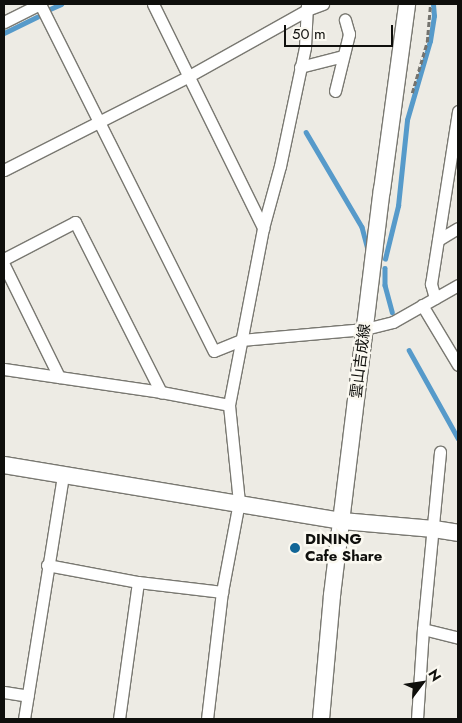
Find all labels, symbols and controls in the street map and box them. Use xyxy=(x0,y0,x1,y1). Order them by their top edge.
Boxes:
scale bar xyxy=(287,15,396,47)
text: 50 m xyxy=(292,23,326,45)
street label: 雲山吉成線 xyxy=(347,323,375,399)
place label: DINING Cafe Share xyxy=(305,530,382,565)
marker: DINING Cafe Share xyxy=(289,542,301,554)
north arrow xyxy=(397,658,447,708)
text: N xyxy=(423,665,446,685)

